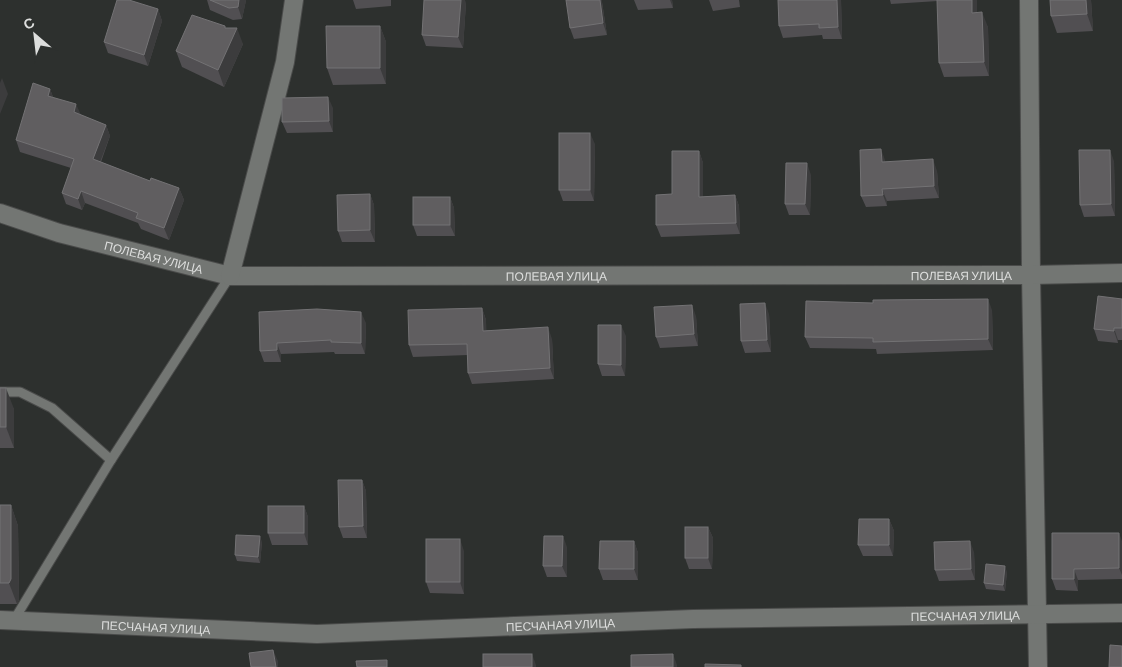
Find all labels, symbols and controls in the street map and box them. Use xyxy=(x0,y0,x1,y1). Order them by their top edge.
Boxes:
north arrow xyxy=(10,10,60,60)
text: С xyxy=(20,13,37,33)
street label: ПОЛЕВАЯ УЛИЦА xyxy=(103,238,204,276)
street label: ПОЛЕВАЯ УЛИЦА xyxy=(911,268,1012,283)
street label: ПОЛЕВАЯ УЛИЦА xyxy=(506,269,607,284)
street label: ПЕСЧАНАЯ УЛИЦА xyxy=(911,607,1020,623)
street label: ПЕСЧАНАЯ УЛИЦА xyxy=(506,615,615,633)
street label: ПЕСЧАНАЯ УЛИЦА xyxy=(101,617,211,637)

